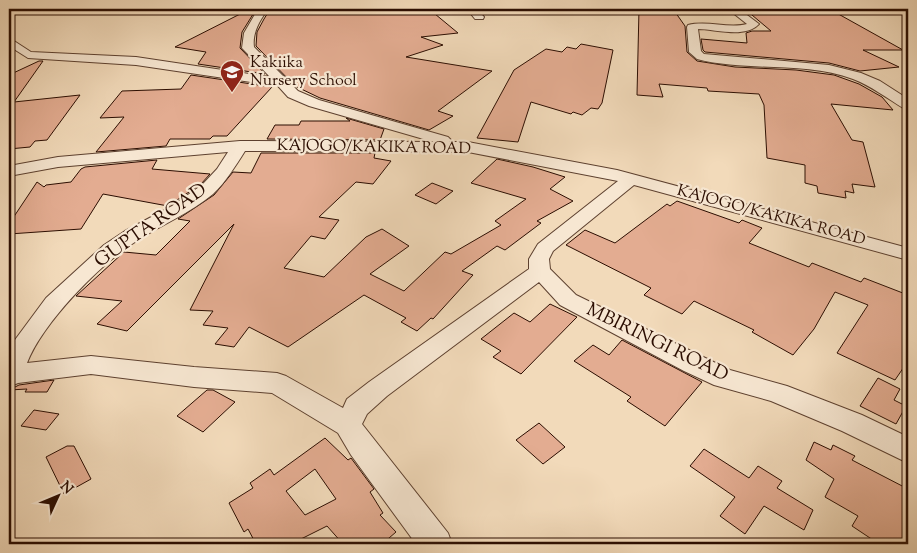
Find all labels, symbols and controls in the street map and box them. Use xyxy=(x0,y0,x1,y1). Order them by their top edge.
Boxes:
place label: Kakiika Nursery School xyxy=(250,52,357,93)
school or university icon: Kakiika Nursery School xyxy=(219,59,245,93)
street label: KAJOGO/KAKIKA ROAD xyxy=(277,135,471,161)
street label: GUPTA ROAD xyxy=(89,177,213,275)
street label: KAJOGO/KAKIKA ROAD xyxy=(674,180,868,252)
street label: MBIRINGI ROAD xyxy=(581,297,733,389)
north arrow xyxy=(32,470,82,520)
text: N xyxy=(55,477,77,499)

